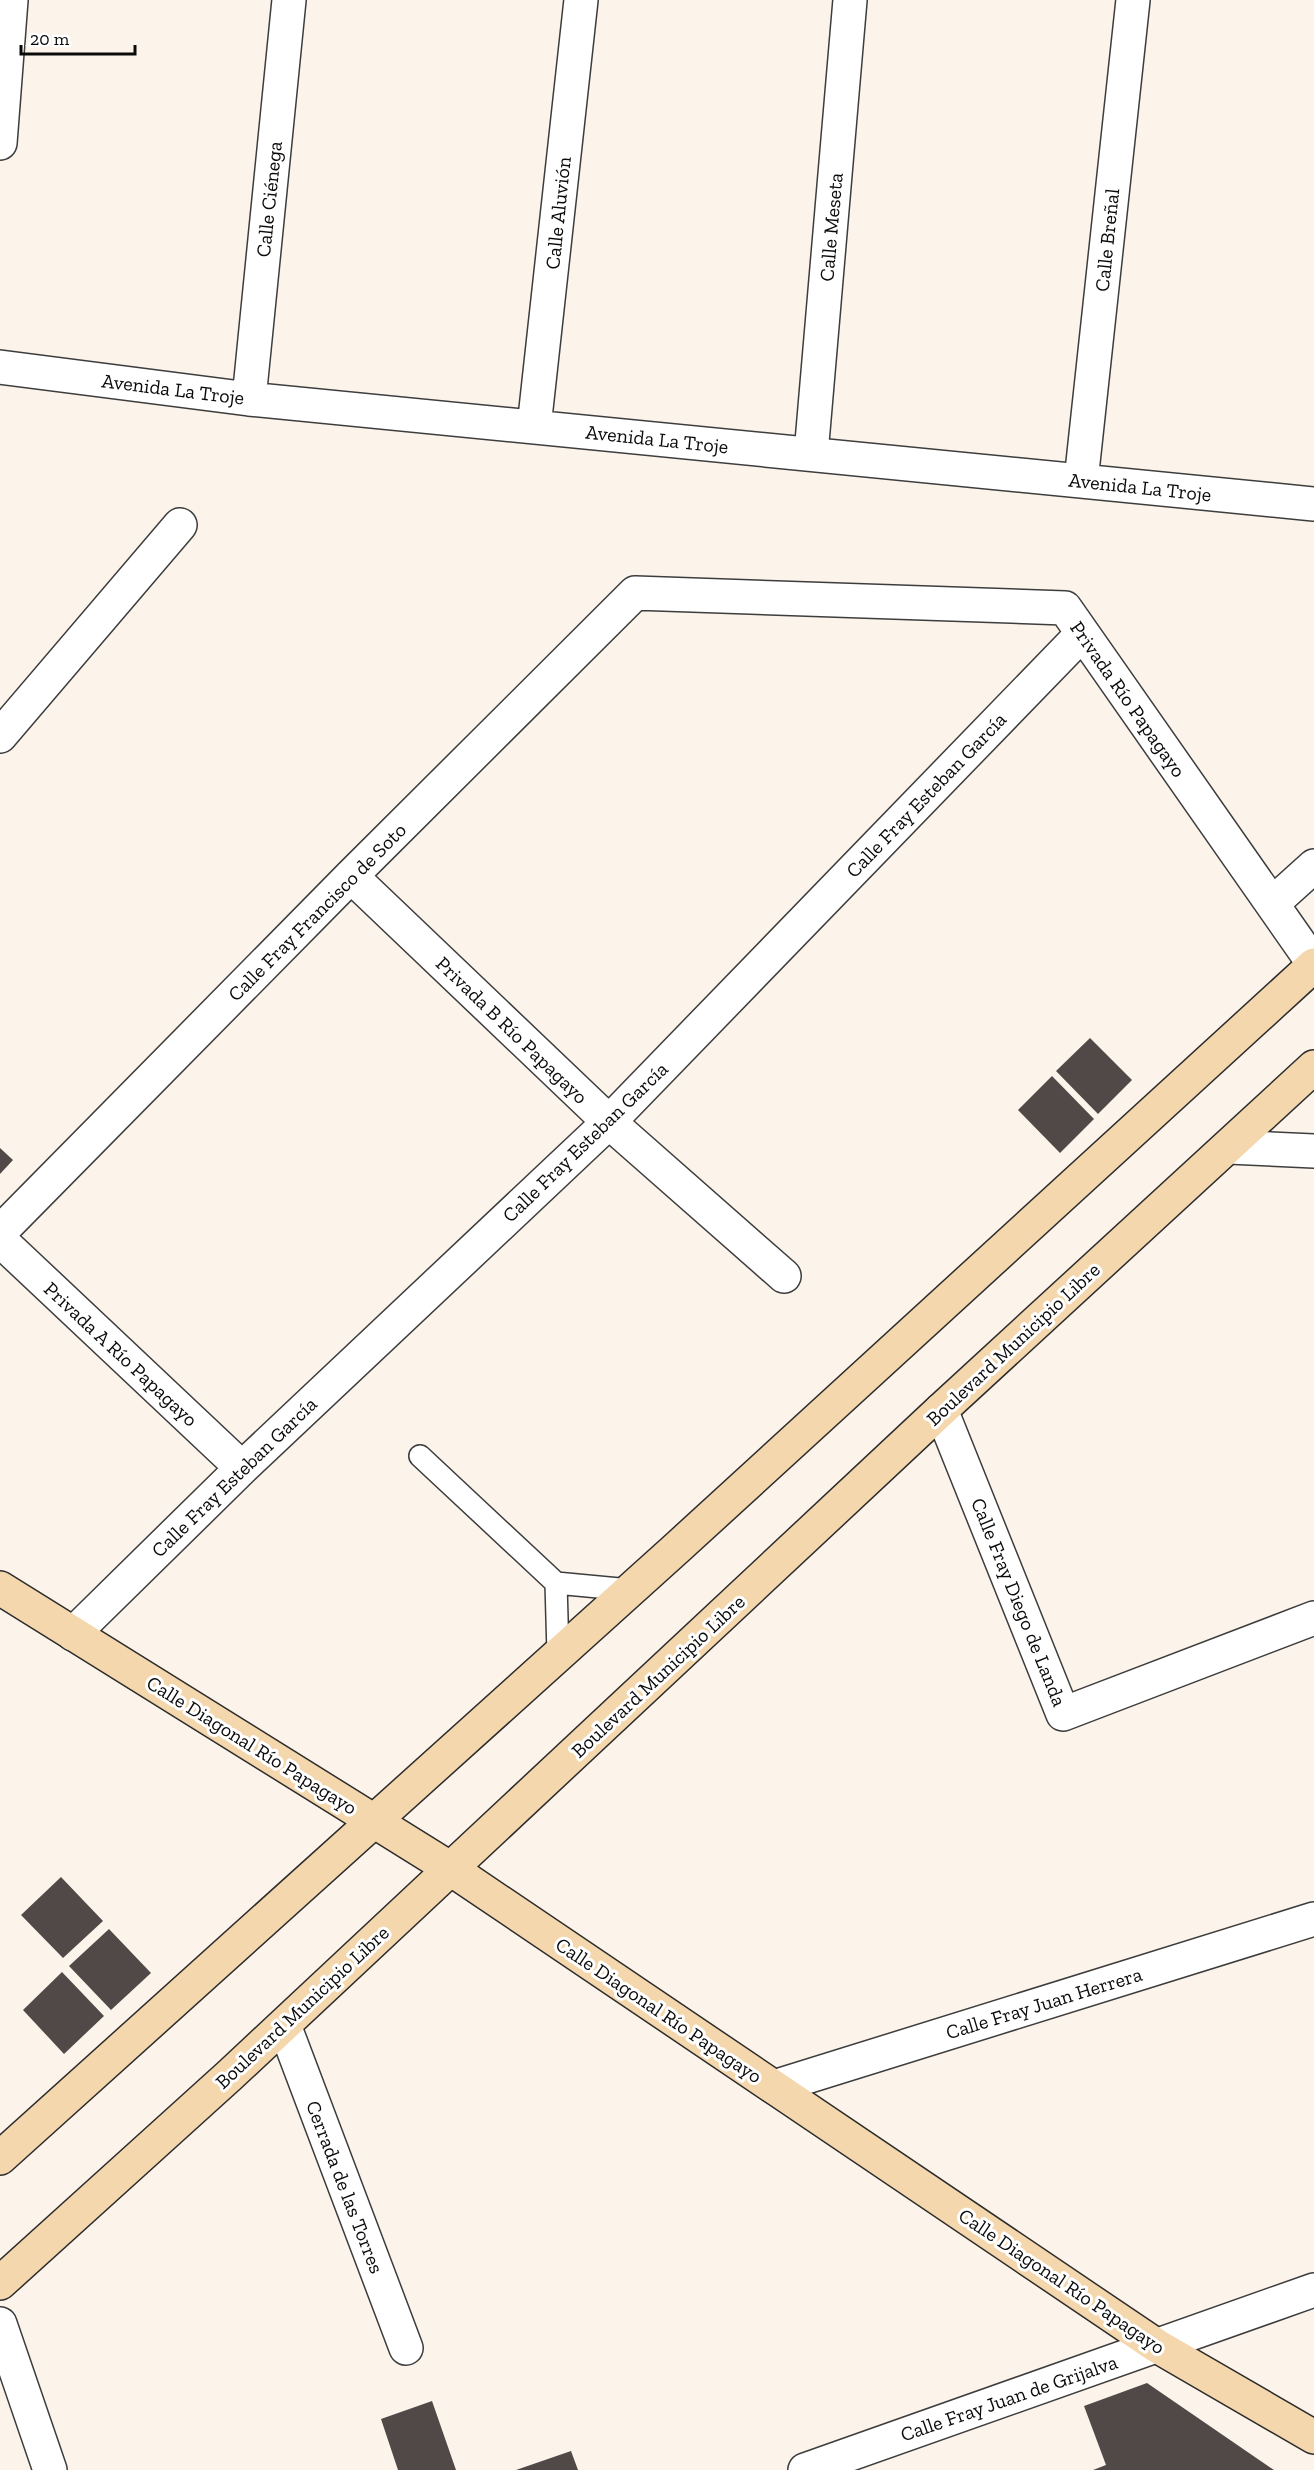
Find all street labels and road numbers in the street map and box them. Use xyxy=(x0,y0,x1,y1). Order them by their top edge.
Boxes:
street label: Calle Ciénega xyxy=(251,139,287,258)
street label: Calle Aluvión xyxy=(540,155,576,271)
street label: Calle Meseta xyxy=(814,171,848,282)
street label: Calle Breñal xyxy=(1090,187,1124,293)
street label: Avenida La Troje xyxy=(100,368,246,410)
street label: Avenida La Troje xyxy=(584,420,730,458)
street label: Avenida La Troje xyxy=(1067,468,1213,506)
street label: Privada Río Papagayo xyxy=(1065,616,1191,782)
street label: Calle Fray Esteban García xyxy=(841,707,1011,883)
street label: Calle Fray Francisco de Soto xyxy=(223,818,411,1006)
street label: Privada B Río Papagayo xyxy=(431,951,593,1109)
street label: Calle Fray Esteban García xyxy=(497,1057,673,1227)
street label: Boulevard Municipio Libre xyxy=(921,1257,1105,1431)
street label: Privada A Río Papagayo xyxy=(39,1277,203,1431)
street label: Calle Fray Esteban García xyxy=(146,1392,322,1562)
street label: Calle Fray Diego de Landa xyxy=(966,1494,1072,1710)
street label: Boulevard Municipio Libre xyxy=(566,1589,750,1763)
street label: Calle Diagonal Río Papagayo xyxy=(142,1670,362,1820)
street label: Boulevard Municipio Libre xyxy=(210,1920,394,2094)
street label: Calle Diagonal Río Papagayo xyxy=(551,1932,767,2088)
street label: Calle Fray Juan Herrera xyxy=(943,1962,1145,2044)
street label: Cerrada de las Torres xyxy=(301,2097,389,2277)
street label: Calle Diagonal Río Papagayo xyxy=(954,2203,1170,2359)
street label: Calle Fray Juan de Grijalva xyxy=(897,2349,1121,2446)

